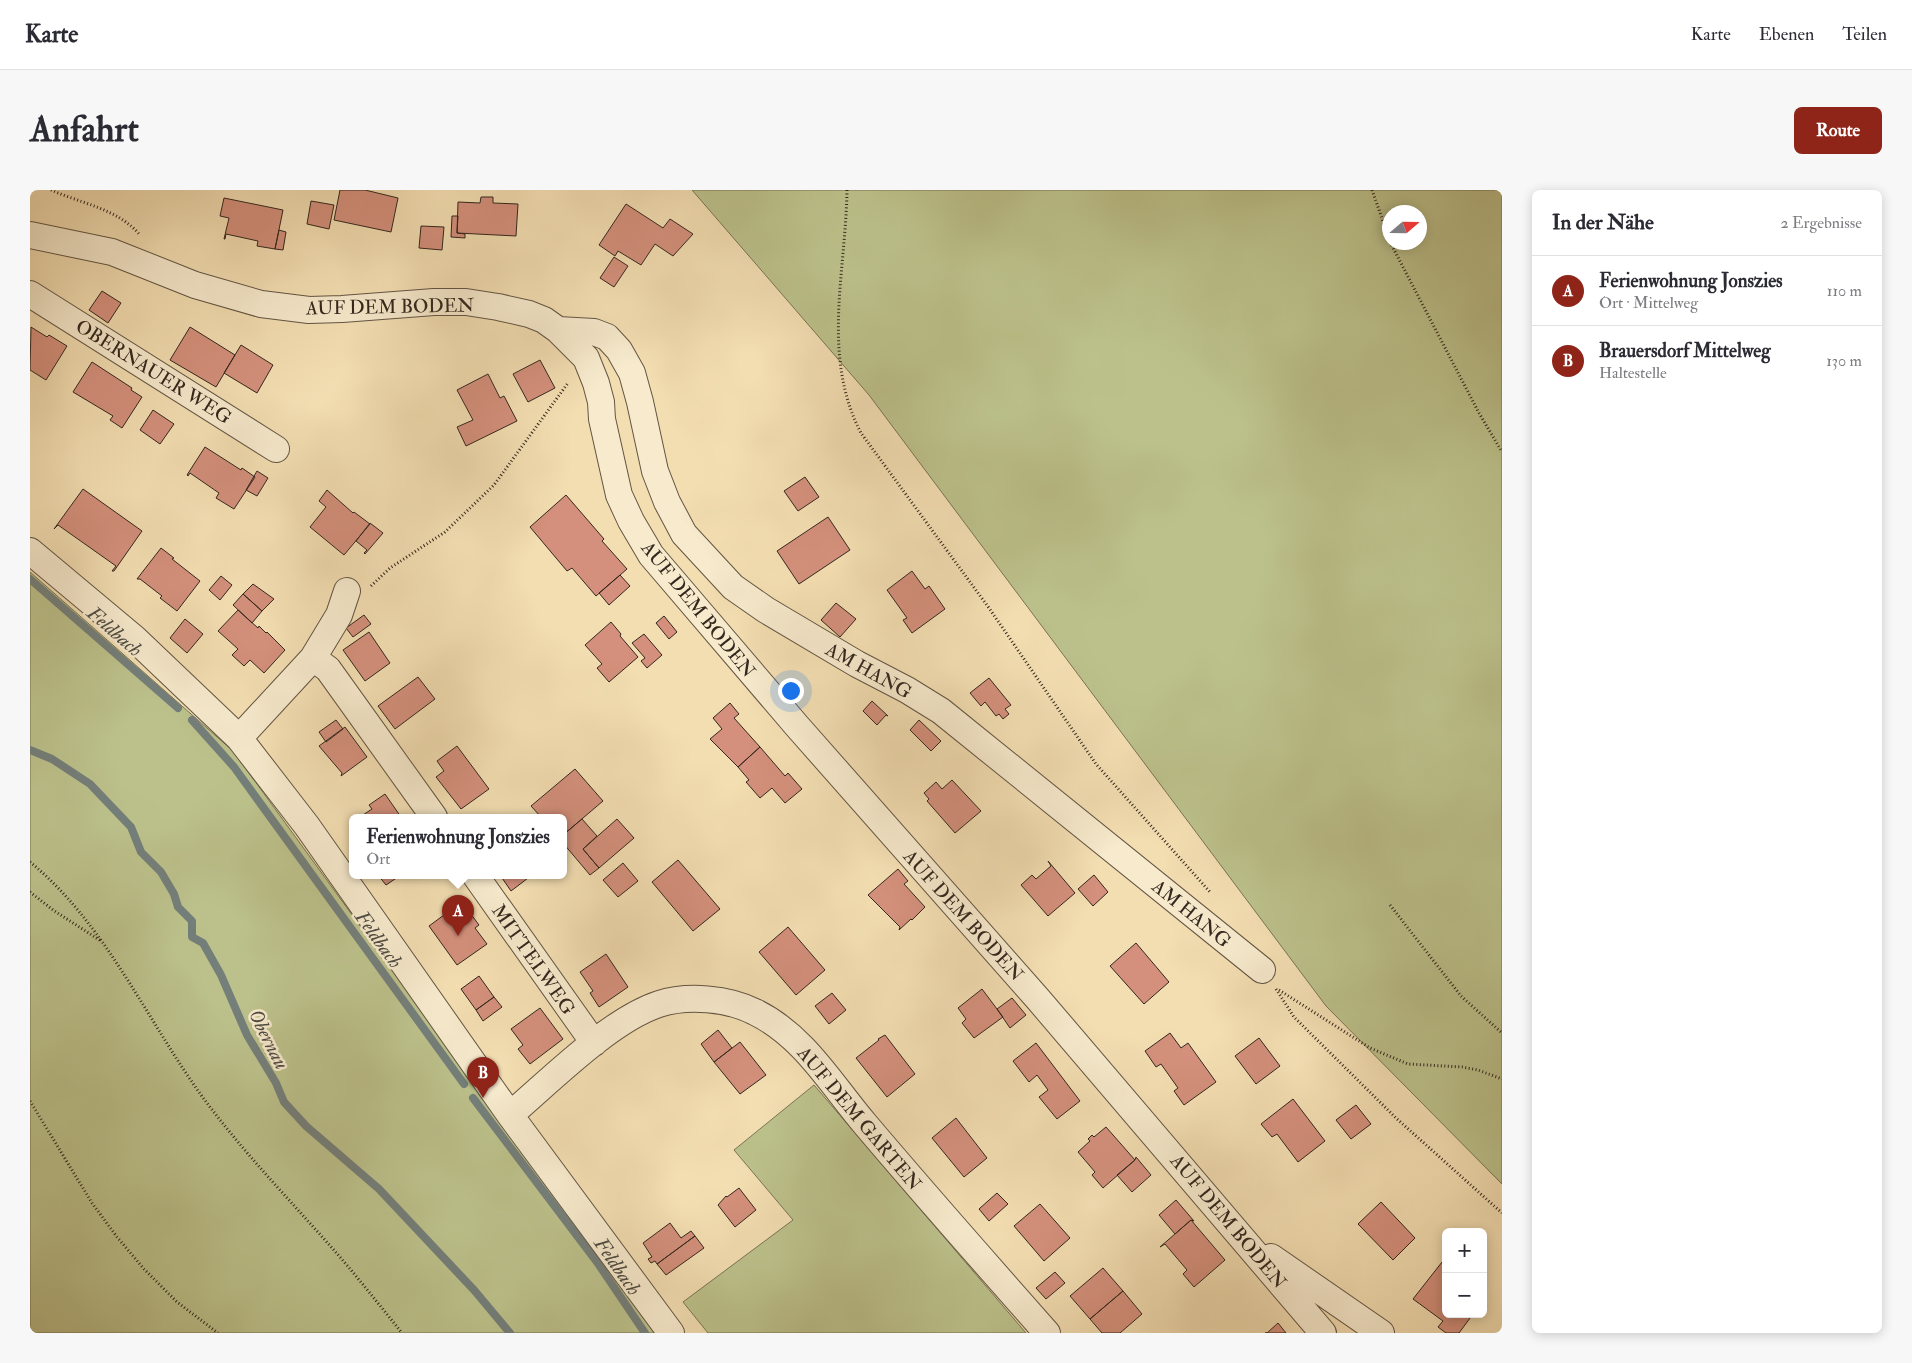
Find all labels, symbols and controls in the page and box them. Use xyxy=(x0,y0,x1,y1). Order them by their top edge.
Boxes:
text: Karte xyxy=(25,19,78,50)
text: Karte xyxy=(1691,23,1731,46)
text: Ebenen xyxy=(1759,23,1814,46)
text: Teilen xyxy=(1842,23,1887,46)
button: Route xyxy=(1794,107,1882,154)
text: Anfahrt xyxy=(30,108,139,152)
north arrow xyxy=(1382,205,1427,250)
text: In der Nähe xyxy=(1552,209,1654,236)
text: 2 Ergebnisse xyxy=(1781,213,1862,233)
text: Ferienwohnung Jonszies xyxy=(1599,269,1783,293)
text: A xyxy=(1563,281,1573,301)
text: 110 m xyxy=(1827,281,1862,301)
text: Ort · Mittelweg xyxy=(1599,293,1698,313)
street label: AUF DEM BODEN xyxy=(305,294,474,320)
street label: OBERNAUER WEG xyxy=(71,314,236,430)
text: Brauersdorf Mittelweg xyxy=(1599,339,1771,363)
text: B xyxy=(1563,351,1573,371)
text: 130 m xyxy=(1826,351,1862,371)
text: Haltestelle xyxy=(1599,363,1667,383)
street label: AUF DEM BODEN xyxy=(635,536,761,683)
water label: Feldbach xyxy=(81,600,148,662)
street label: AM HANG xyxy=(820,637,916,704)
your location xyxy=(778,678,804,704)
popup xyxy=(349,814,567,879)
text: Ferienwohnung Jonszies xyxy=(366,825,550,849)
street label: AUF DEM BODEN xyxy=(897,844,1029,986)
text: Ort xyxy=(366,849,390,869)
street label: AM HANG xyxy=(1146,874,1236,953)
pin: A xyxy=(442,895,474,936)
street label: MITTELWEG xyxy=(486,900,580,1019)
water label: Feldbach xyxy=(349,905,408,973)
water label: Obernau xyxy=(243,1005,294,1074)
street label: AUF DEM GARTEN xyxy=(791,1041,927,1196)
pin: B xyxy=(467,1057,499,1098)
street label: AUF DEM BODEN xyxy=(1164,1149,1292,1294)
map controls xyxy=(1442,1228,1487,1318)
button: + xyxy=(1442,1228,1487,1273)
water label: Feldbach xyxy=(588,1232,647,1300)
button: − xyxy=(1442,1273,1487,1318)

